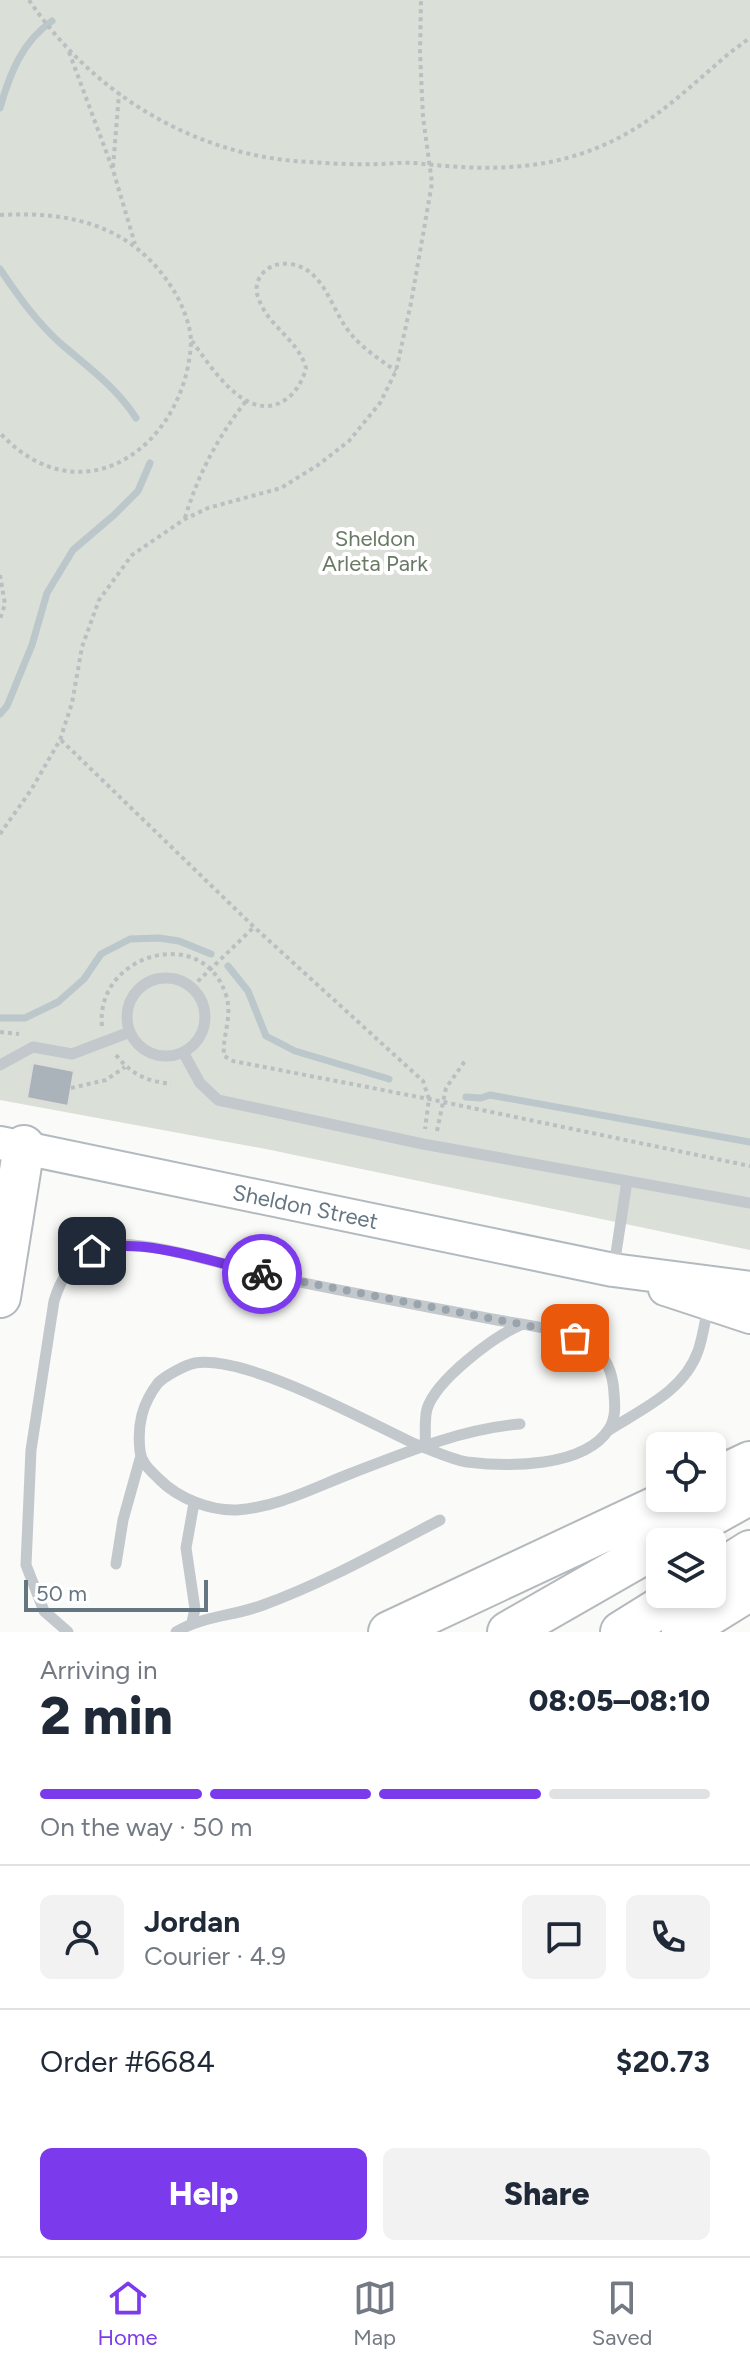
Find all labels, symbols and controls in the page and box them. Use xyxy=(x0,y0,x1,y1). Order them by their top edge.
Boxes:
park label: Sheldon Arleta Park xyxy=(322,525,428,577)
street label: Sheldon Street xyxy=(230,1179,380,1235)
pin xyxy=(58,1217,126,1285)
icon: home xyxy=(70,1229,114,1273)
courier xyxy=(222,1234,302,1314)
icon: bike xyxy=(240,1252,284,1296)
pin xyxy=(541,1304,609,1372)
icon: bag xyxy=(553,1316,597,1360)
map controls xyxy=(646,1432,726,1608)
button: locate xyxy=(646,1432,726,1512)
button: layers xyxy=(646,1528,726,1608)
scale bar xyxy=(24,1576,208,1612)
text: 50 m xyxy=(36,1580,87,1607)
text: Arriving in xyxy=(40,1654,158,1686)
text: 08:05–08:10 xyxy=(529,1682,710,1719)
text: 2 min xyxy=(40,1685,173,1747)
text: On the way · 50 m xyxy=(40,1811,253,1843)
button: person xyxy=(40,1895,124,1979)
button: chat xyxy=(522,1895,606,1979)
button: phone xyxy=(626,1895,710,1979)
text: Jordan xyxy=(144,1903,240,1940)
text: Courier · 4.9 xyxy=(144,1940,286,1972)
text: Order #6684 xyxy=(40,2043,215,2080)
text: $20.73 xyxy=(616,2043,710,2080)
button: Help xyxy=(40,2148,367,2240)
button: Share xyxy=(383,2148,710,2240)
tab: Home xyxy=(98,2276,158,2351)
tab: Map xyxy=(353,2276,397,2351)
tab: Saved xyxy=(592,2276,652,2351)

